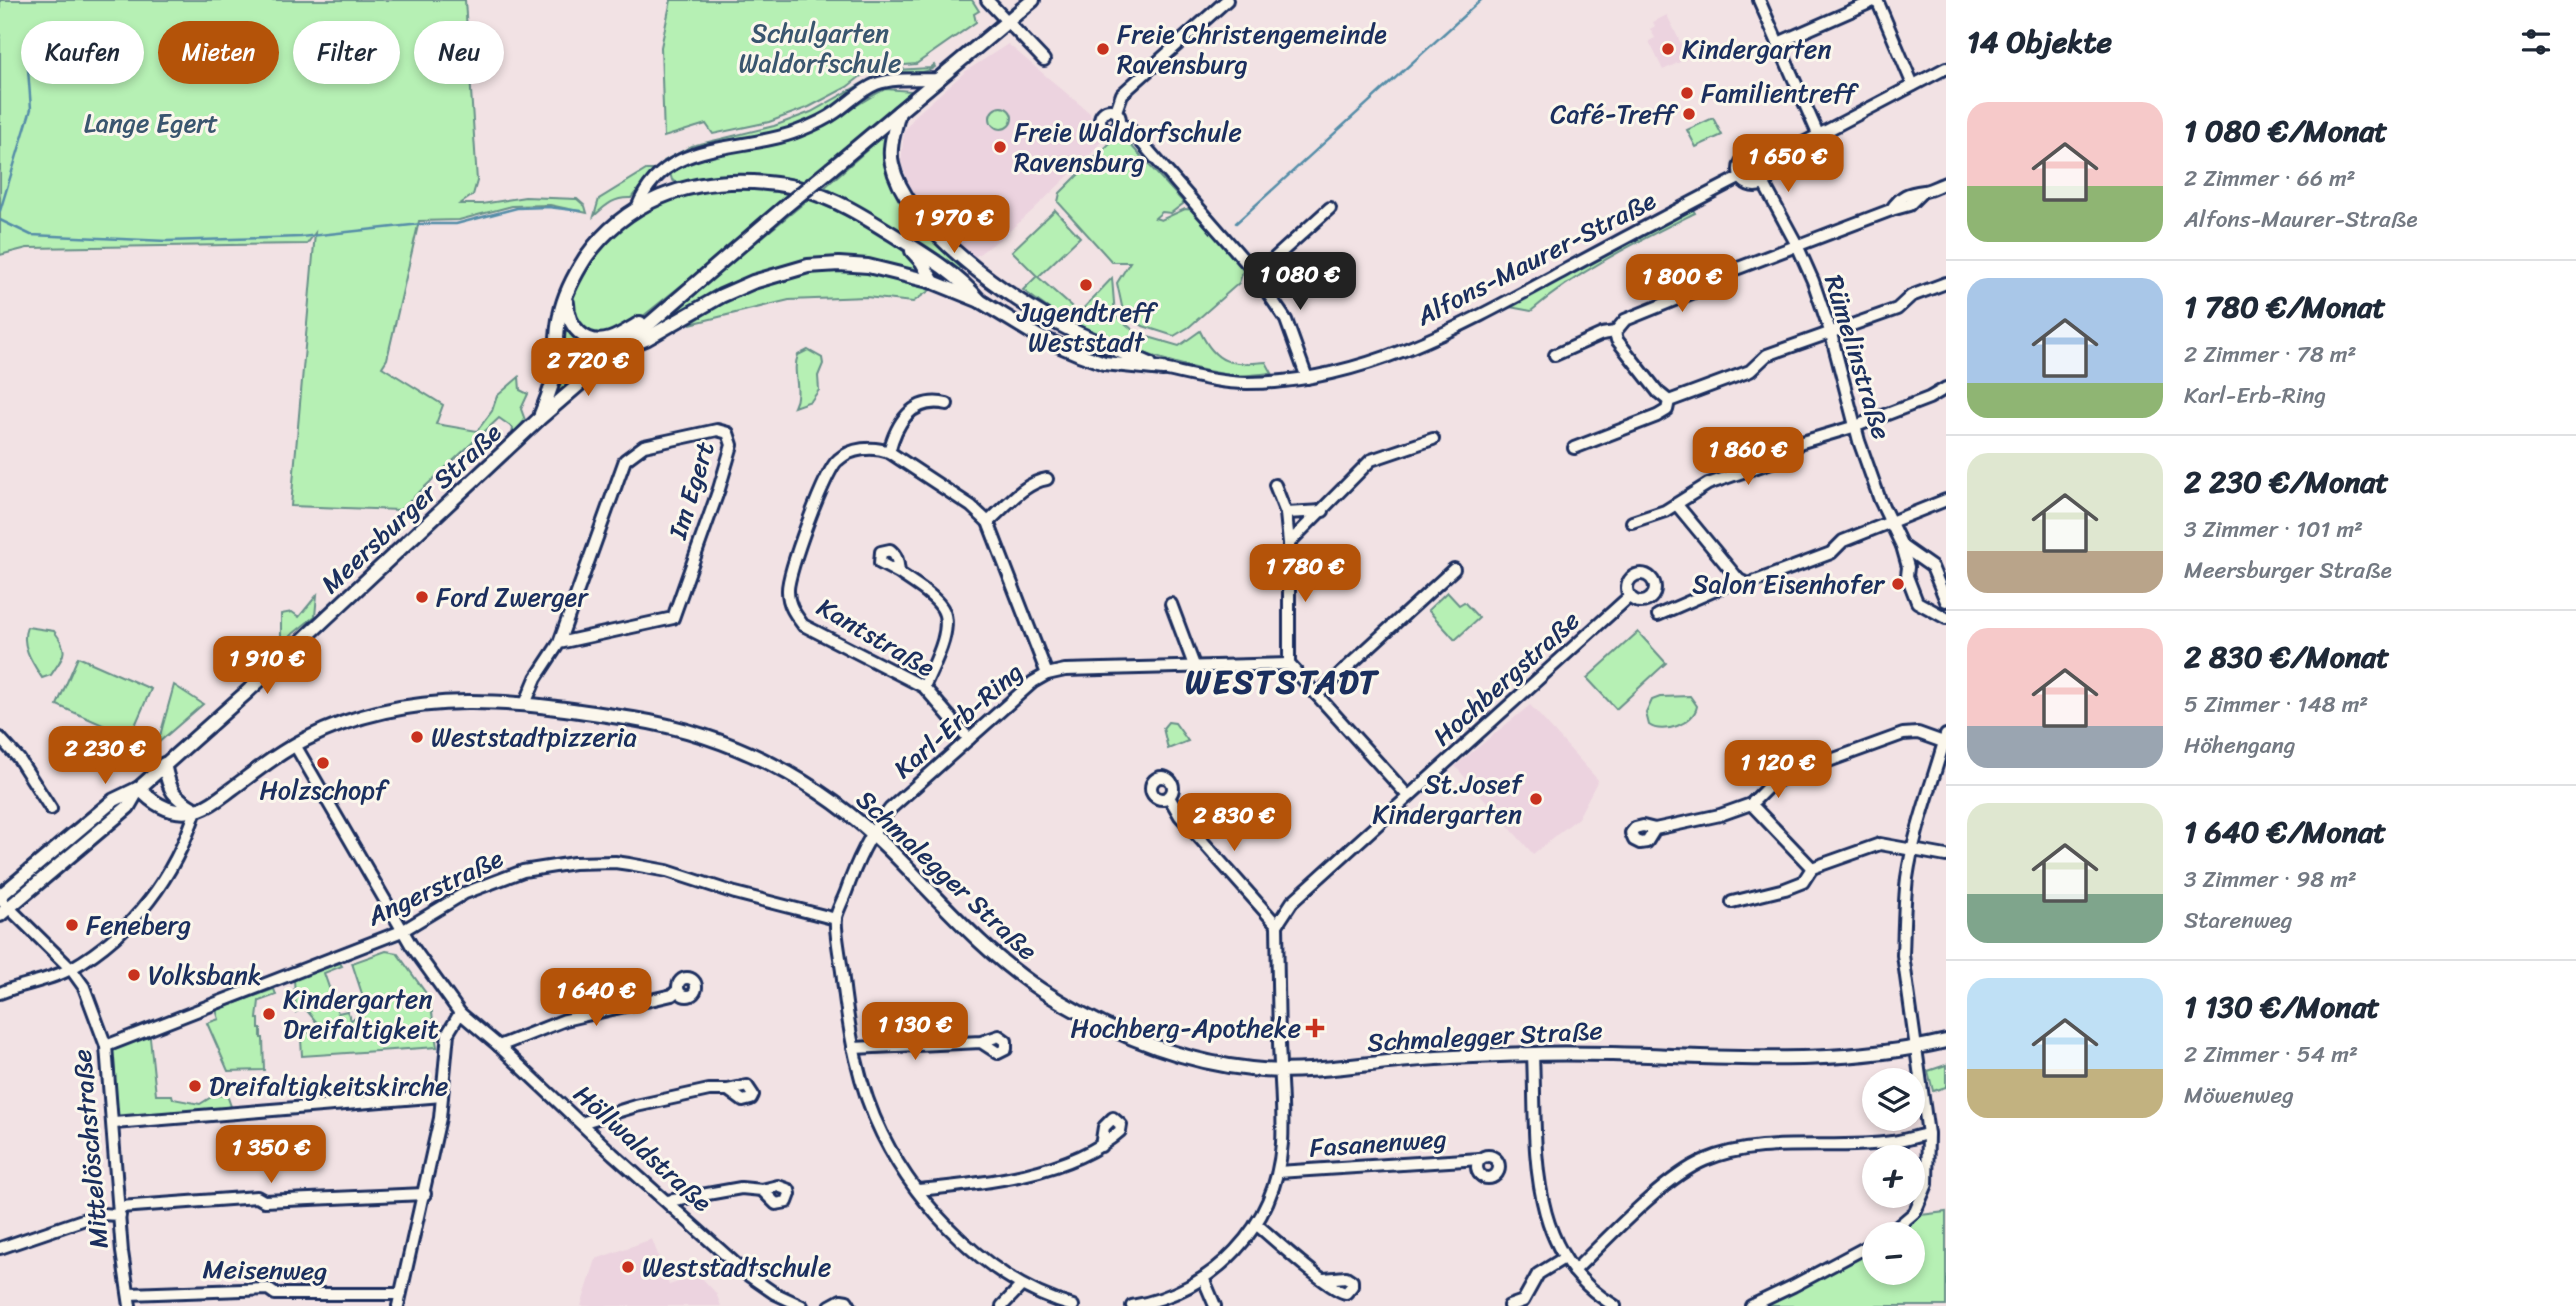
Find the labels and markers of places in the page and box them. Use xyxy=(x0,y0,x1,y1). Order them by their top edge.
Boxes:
place label: Freie Christengemeinde Ravensburg xyxy=(1117,11,1387,87)
place label: Kindergarten xyxy=(1682,26,1831,72)
marker: Freie Christengemeinde Ravensburg xyxy=(1095,41,1111,57)
marker: Kindergarten xyxy=(1660,41,1676,57)
place label: Familientreff xyxy=(1701,70,1860,116)
marker: Familientreff xyxy=(1679,85,1695,101)
place label: Café-Treff xyxy=(1550,91,1679,137)
marker: Café-Treff xyxy=(1681,106,1697,122)
place label: Freie Waldorfschule Ravensburg xyxy=(1014,109,1242,185)
pin: 1 650 € xyxy=(1723,134,1853,194)
marker: Freie Waldorfschule Ravensburg xyxy=(992,139,1008,155)
pin: 1 970 € xyxy=(889,196,1019,255)
pin: 1 080 € xyxy=(1235,252,1365,312)
pin: 1 800 € xyxy=(1617,254,1747,314)
marker: Jugendtreff Weststadt xyxy=(1078,277,1094,293)
place label: Jugendtreff Weststadt xyxy=(1016,289,1159,365)
pin: 2 720 € xyxy=(523,338,653,398)
pin: 1 860 € xyxy=(1683,428,1813,487)
pin: 1 780 € xyxy=(1240,544,1370,604)
place label: Salon Eisenhofer xyxy=(1692,561,1885,607)
place label: Ford Zwerger xyxy=(436,574,589,620)
marker: Salon Eisenhofer xyxy=(1890,576,1906,592)
marker: Ford Zwerger xyxy=(414,589,430,605)
pin: 1 910 € xyxy=(202,636,332,696)
place label: Weststadtpizzeria xyxy=(431,714,637,760)
pin: 2 230 € xyxy=(40,726,170,786)
marker: Weststadtpizzeria xyxy=(409,729,425,745)
pin: 1 120 € xyxy=(1713,740,1843,800)
marker: Holzschopf xyxy=(315,755,331,771)
place label: St.Josef Kindergarten xyxy=(1373,761,1525,837)
place label: Holzschopf xyxy=(259,767,390,813)
marker: St.Josef Kindergarten xyxy=(1528,791,1544,807)
pin: 2 830 € xyxy=(1169,794,1299,853)
place label: Feneberg xyxy=(86,902,191,948)
marker: Feneberg xyxy=(64,917,80,933)
place label: Volksbank xyxy=(148,952,261,998)
marker: Volksbank xyxy=(126,967,142,983)
pin: 1 640 € xyxy=(531,968,661,1028)
place label: Kindergarten Dreifaltigkeit xyxy=(283,976,439,1052)
pin: 1 130 € xyxy=(850,1002,980,1062)
place label: Hochberg-Apotheke xyxy=(1071,1005,1301,1051)
marker: Kindergarten Dreifaltigkeit xyxy=(261,1006,277,1022)
marker: Hochberg-Apotheke xyxy=(1307,1020,1323,1036)
place label: Dreifaltigkeitskirche xyxy=(209,1063,448,1109)
marker: Dreifaltigkeitskirche xyxy=(187,1078,203,1094)
pin: 1 350 € xyxy=(206,1126,336,1185)
place label: Weststadtschule xyxy=(642,1244,831,1290)
marker: Weststadtschule xyxy=(620,1259,636,1275)

